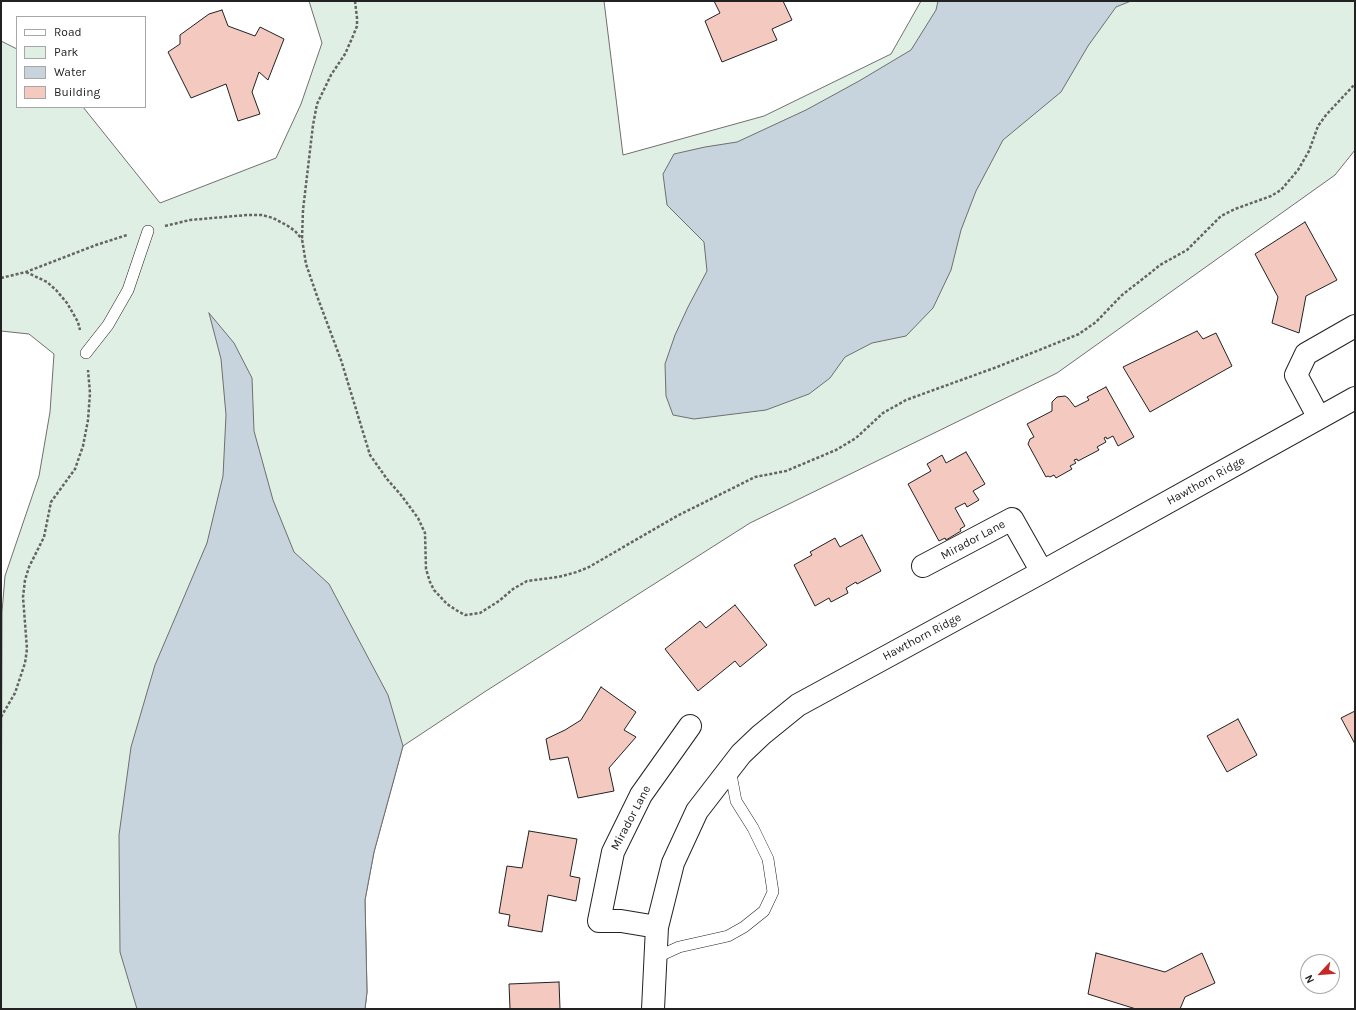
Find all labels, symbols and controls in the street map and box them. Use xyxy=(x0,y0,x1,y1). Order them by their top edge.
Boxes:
legend xyxy=(16,16,146,108)
text: Road xyxy=(54,25,82,39)
text: Park xyxy=(54,45,78,59)
text: Water xyxy=(54,65,86,79)
text: Building xyxy=(54,85,100,99)
street label: Hawthorn Ridge xyxy=(1164,454,1248,508)
street label: Mirador Lane xyxy=(938,517,1008,563)
street label: Hawthorn Ridge xyxy=(880,610,964,664)
street label: Mirador Lane xyxy=(608,783,654,853)
north arrow xyxy=(1300,954,1340,994)
text: N xyxy=(1302,973,1317,985)

